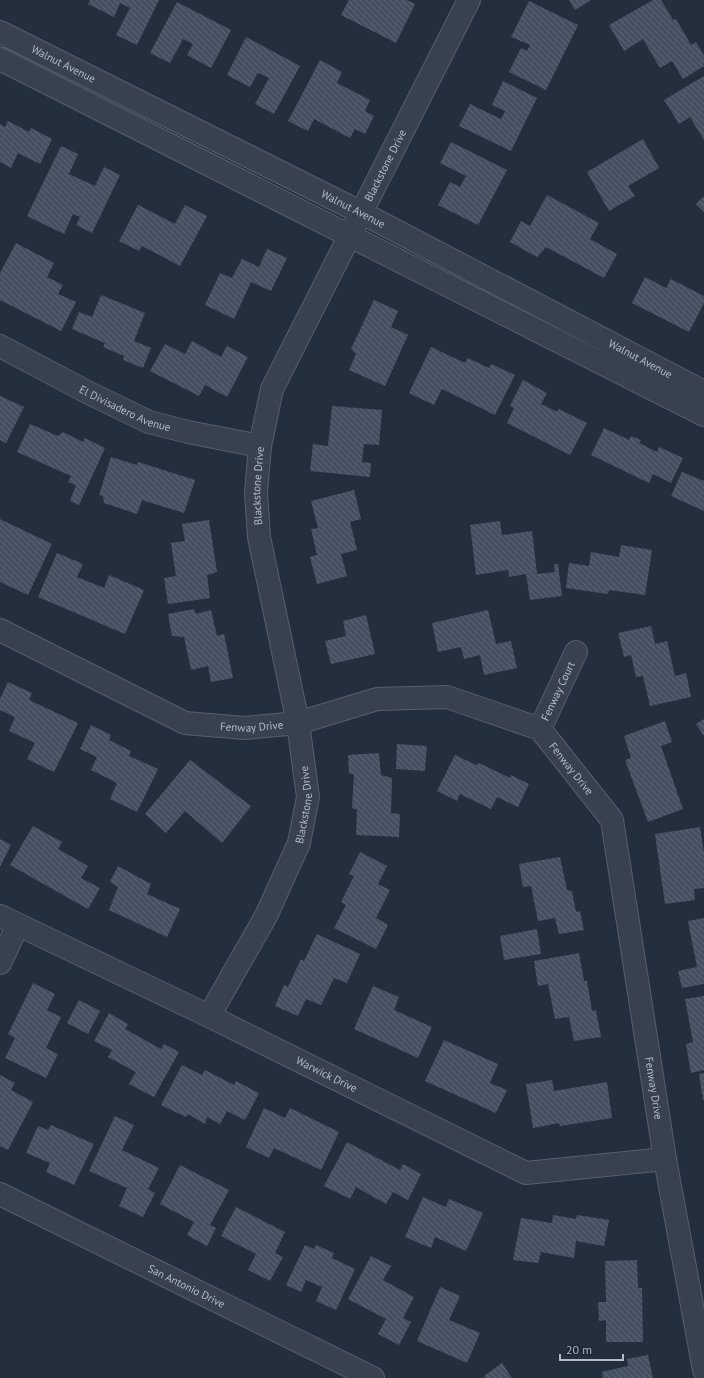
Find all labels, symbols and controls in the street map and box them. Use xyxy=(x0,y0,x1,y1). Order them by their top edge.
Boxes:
street label: Walnut Avenue xyxy=(29,42,98,86)
street label: Blackstone Drive xyxy=(361,127,409,204)
street label: Walnut Avenue xyxy=(319,187,388,231)
street label: Walnut Avenue xyxy=(606,336,675,381)
street label: El Divisadero Avenue xyxy=(77,382,173,434)
street label: Blackstone Drive xyxy=(249,446,267,526)
street label: Fenway Court xyxy=(538,659,578,723)
street label: Fenway Drive xyxy=(220,717,284,735)
street label: Fenway Drive xyxy=(546,740,597,798)
street label: Blackstone Drive xyxy=(292,765,315,845)
street label: Warwick Drive xyxy=(294,1053,360,1095)
street label: Fenway Drive xyxy=(642,1056,666,1121)
street label: San Antonio Drive xyxy=(146,1261,228,1311)
scale bar xyxy=(560,1336,623,1362)
text: 20 m xyxy=(566,1342,592,1357)

